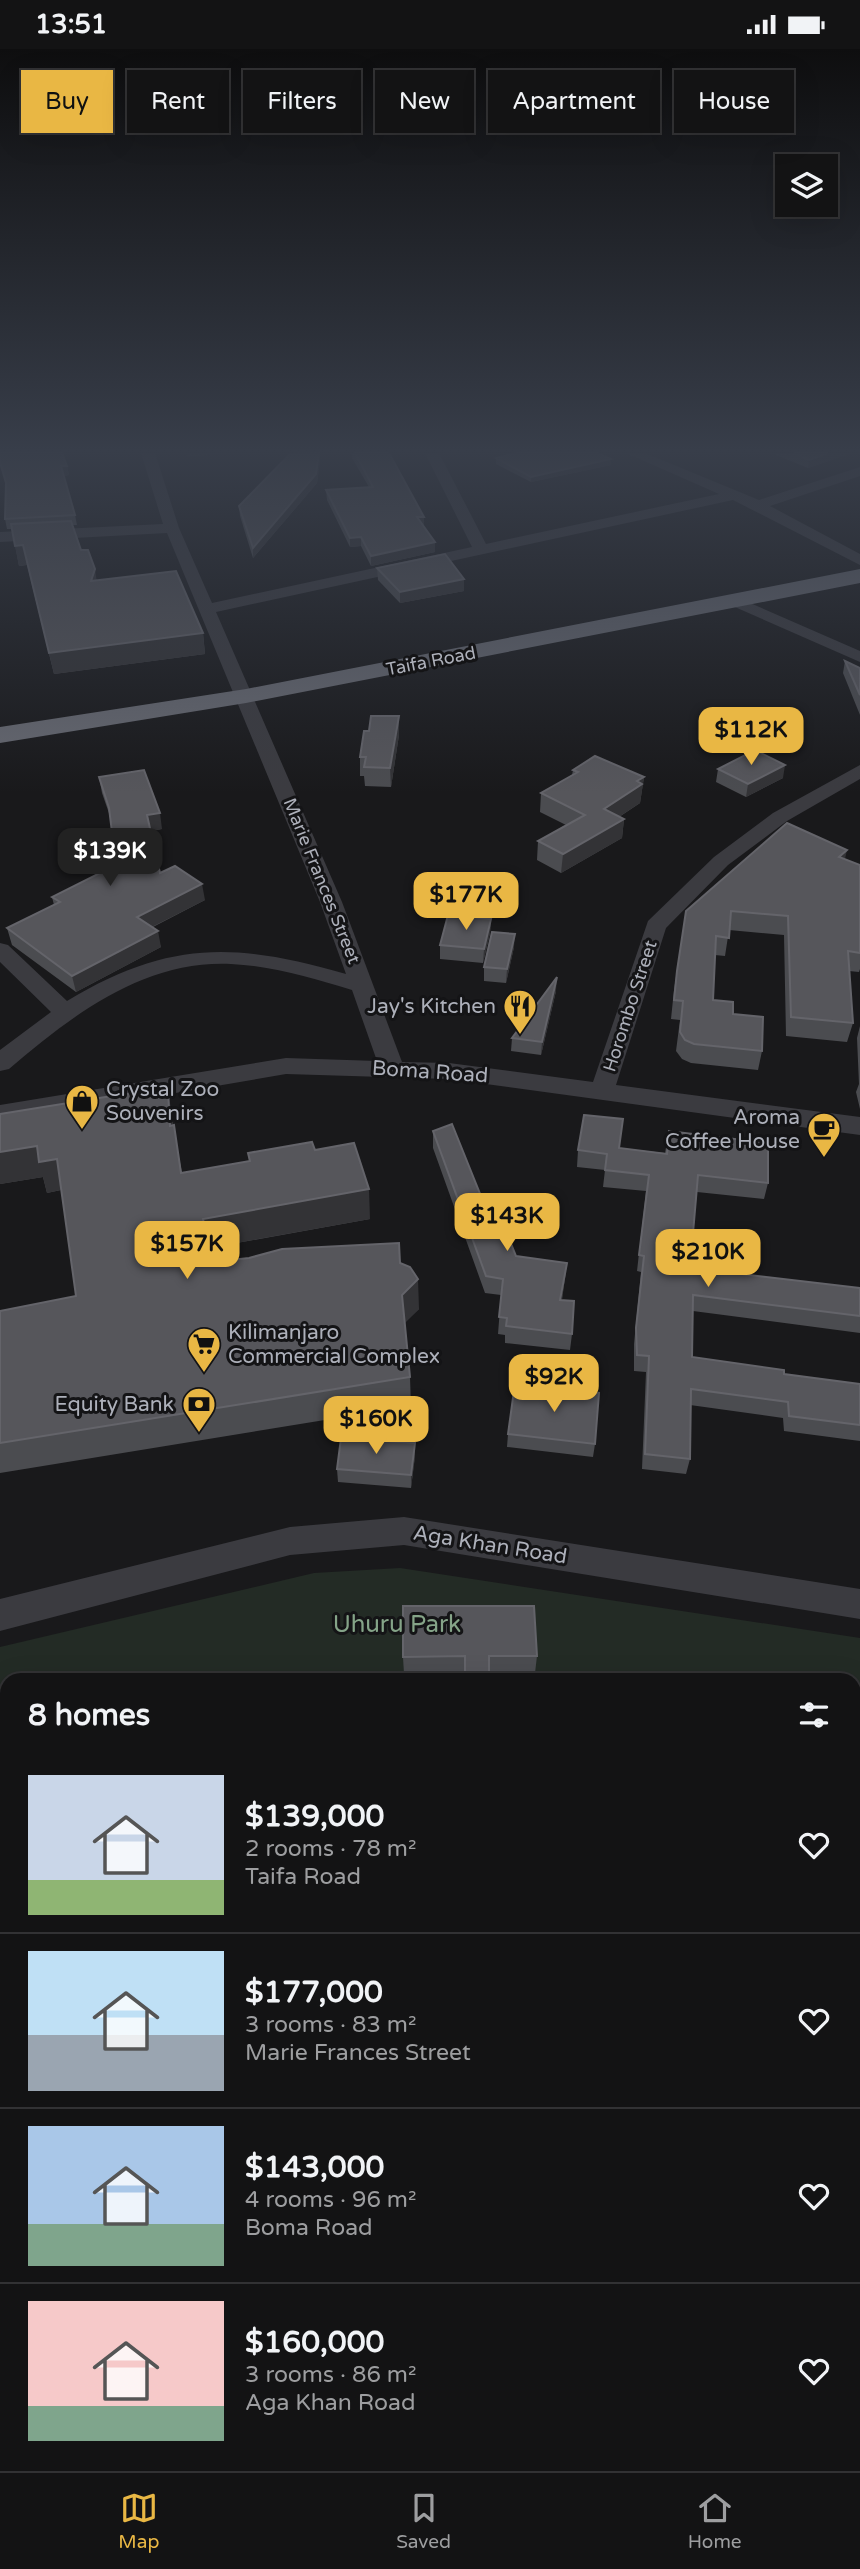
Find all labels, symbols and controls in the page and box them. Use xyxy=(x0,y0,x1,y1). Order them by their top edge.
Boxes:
text: 13:51 xyxy=(35,9,107,40)
chip: Buy xyxy=(21,70,113,133)
chip: Rent xyxy=(127,70,229,133)
chip: Filters xyxy=(243,70,361,133)
chip: New xyxy=(375,70,474,133)
chip: Apartment xyxy=(488,70,660,133)
chip: House xyxy=(674,70,794,133)
map controls xyxy=(775,154,838,217)
button: layers xyxy=(775,154,838,217)
street label: Taifa Road xyxy=(384,642,478,680)
pin: $112K xyxy=(702,707,800,767)
text: $112K xyxy=(715,716,787,744)
street label: Marie Frances Street xyxy=(279,795,365,967)
pin: $139K xyxy=(61,829,159,888)
text: $139K xyxy=(74,837,146,865)
pin: $177K xyxy=(417,873,515,932)
text: $177K xyxy=(430,881,502,909)
street label: Horombo Street xyxy=(598,937,662,1074)
restaurant icon: Jay's Kitchen xyxy=(501,987,539,1036)
place label: Jay's Kitchen xyxy=(367,994,496,1019)
street label: Boma Road xyxy=(371,1055,489,1089)
place label: Crystal Zoo Souvenirs xyxy=(106,1077,219,1126)
shop icon: Crystal Zoo Souvenirs xyxy=(63,1082,101,1131)
place label: Aroma Coffee House xyxy=(665,1105,800,1154)
cafe icon: Aroma Coffee House xyxy=(805,1110,843,1159)
pin: $143K xyxy=(458,1193,556,1253)
text: $143K xyxy=(471,1202,543,1230)
pin: $157K xyxy=(138,1221,236,1281)
pin: $210K xyxy=(659,1229,757,1289)
text: $157K xyxy=(151,1230,223,1258)
text: $210K xyxy=(672,1238,744,1266)
place label: Kilimanjaro Commercial Complex xyxy=(228,1320,440,1369)
supermarket icon: Kilimanjaro Commercial Complex xyxy=(185,1325,223,1374)
pin: $92K xyxy=(513,1355,595,1414)
text: $92K xyxy=(525,1363,583,1391)
bank icon: Equity Bank xyxy=(180,1385,218,1434)
place label: Equity Bank xyxy=(54,1392,174,1417)
pin: $160K xyxy=(327,1397,425,1456)
text: $160K xyxy=(340,1405,412,1433)
street label: Aga Khan Road xyxy=(411,1520,569,1570)
park label: Uhuru Park xyxy=(333,1610,461,1639)
icon: filters xyxy=(795,1696,833,1734)
text: 8 homes xyxy=(28,1697,150,1734)
text: $139,000 xyxy=(245,1798,384,1835)
icon: home xyxy=(84,1803,168,1887)
icon: heart xyxy=(795,1826,833,1864)
text: 2 rooms · 78 m² xyxy=(245,1835,416,1863)
text: Taifa Road xyxy=(245,1863,361,1891)
text: $177,000 xyxy=(245,1974,383,2011)
icon: home xyxy=(84,1979,168,2063)
icon: heart xyxy=(795,2002,833,2040)
text: 3 rooms · 83 m² xyxy=(245,2011,416,2039)
text: Marie Frances Street xyxy=(245,2039,471,2067)
text: $143,000 xyxy=(245,2149,384,2186)
icon: home xyxy=(84,2154,168,2238)
icon: heart xyxy=(795,2177,833,2215)
text: 4 rooms · 96 m² xyxy=(245,2186,416,2214)
text: Boma Road xyxy=(245,2214,373,2242)
text: $160,000 xyxy=(245,2324,384,2361)
icon: home xyxy=(84,2329,168,2413)
icon: heart xyxy=(795,2352,833,2390)
text: 3 rooms · 86 m² xyxy=(245,2361,416,2389)
text: Aga Khan Road xyxy=(245,2389,415,2417)
tab: Map xyxy=(118,2489,159,2553)
tab: Saved xyxy=(396,2489,451,2553)
tab: Home xyxy=(688,2489,742,2553)

